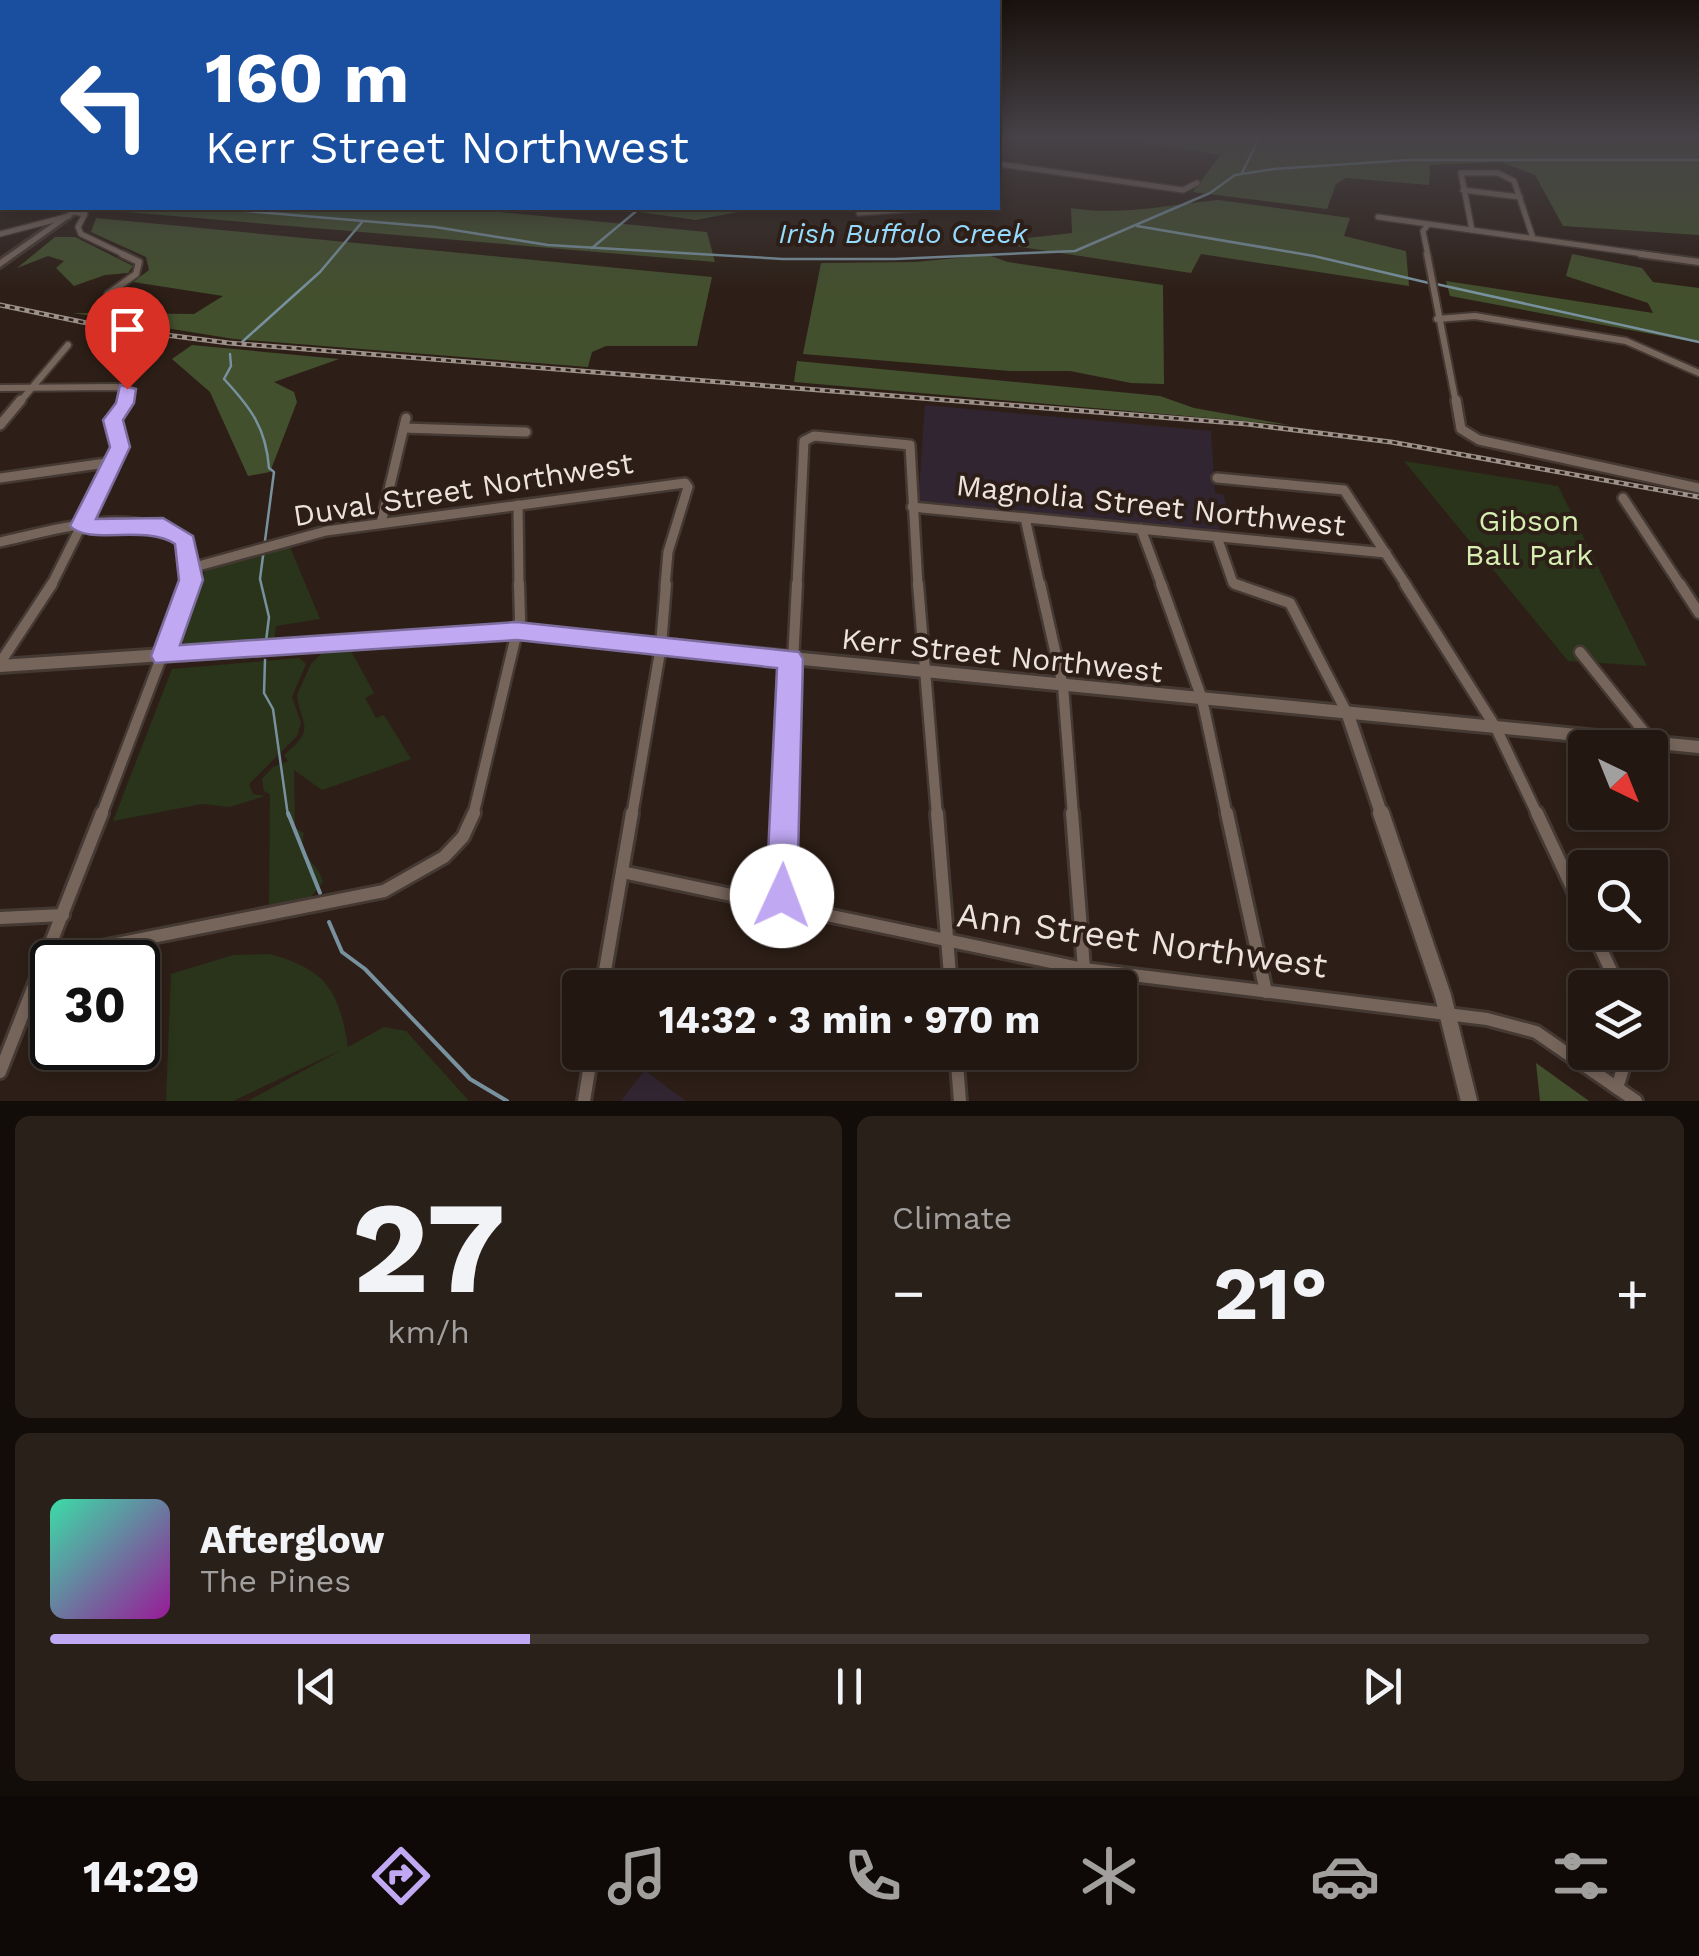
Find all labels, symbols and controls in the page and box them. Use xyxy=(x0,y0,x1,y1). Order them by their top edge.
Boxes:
text: 160 m xyxy=(205,37,409,119)
icon: left xyxy=(40,40,170,170)
text: Kerr Street Northwest xyxy=(205,121,689,174)
water label: Irish Buffalo Creek xyxy=(779,217,1028,250)
pin xyxy=(85,287,170,390)
icon: arrive xyxy=(100,302,155,357)
street label: Duval Street Northwest xyxy=(291,445,636,533)
street label: Magnolia Street Northwest xyxy=(955,467,1348,543)
park label: Gibson Ball Park xyxy=(1465,503,1593,572)
street label: Kerr Street Northwest xyxy=(840,621,1165,689)
north arrow xyxy=(1568,730,1668,830)
map controls xyxy=(1568,730,1668,1070)
position arrow xyxy=(730,844,834,948)
button: search xyxy=(1568,850,1668,950)
street label: Ann Street Northwest xyxy=(954,893,1330,987)
speed limit sign: 30 xyxy=(30,940,160,1070)
button: layers xyxy=(1568,970,1668,1070)
text: 14:32 · 3 min · 970 m xyxy=(659,998,1040,1042)
text: 27 xyxy=(351,1171,506,1324)
text: Climate xyxy=(892,1199,1012,1237)
text: 21° xyxy=(1213,1249,1328,1337)
text: − xyxy=(892,1261,925,1325)
text: + xyxy=(1616,1261,1649,1325)
text: km/h xyxy=(387,1313,470,1351)
text: Afterglow xyxy=(200,1518,385,1562)
text: The Pines xyxy=(200,1562,351,1600)
icon: previous xyxy=(289,1659,344,1714)
icon: pause xyxy=(822,1659,877,1714)
icon: next xyxy=(1355,1659,1410,1714)
icon: directions xyxy=(366,1841,436,1911)
icon: music xyxy=(602,1841,672,1911)
icon: phone xyxy=(838,1841,908,1911)
icon: climate xyxy=(1074,1841,1144,1911)
icon: car xyxy=(1310,1841,1380,1911)
icon: filters xyxy=(1546,1841,1616,1911)
text: 14:29 xyxy=(83,1850,200,1903)

